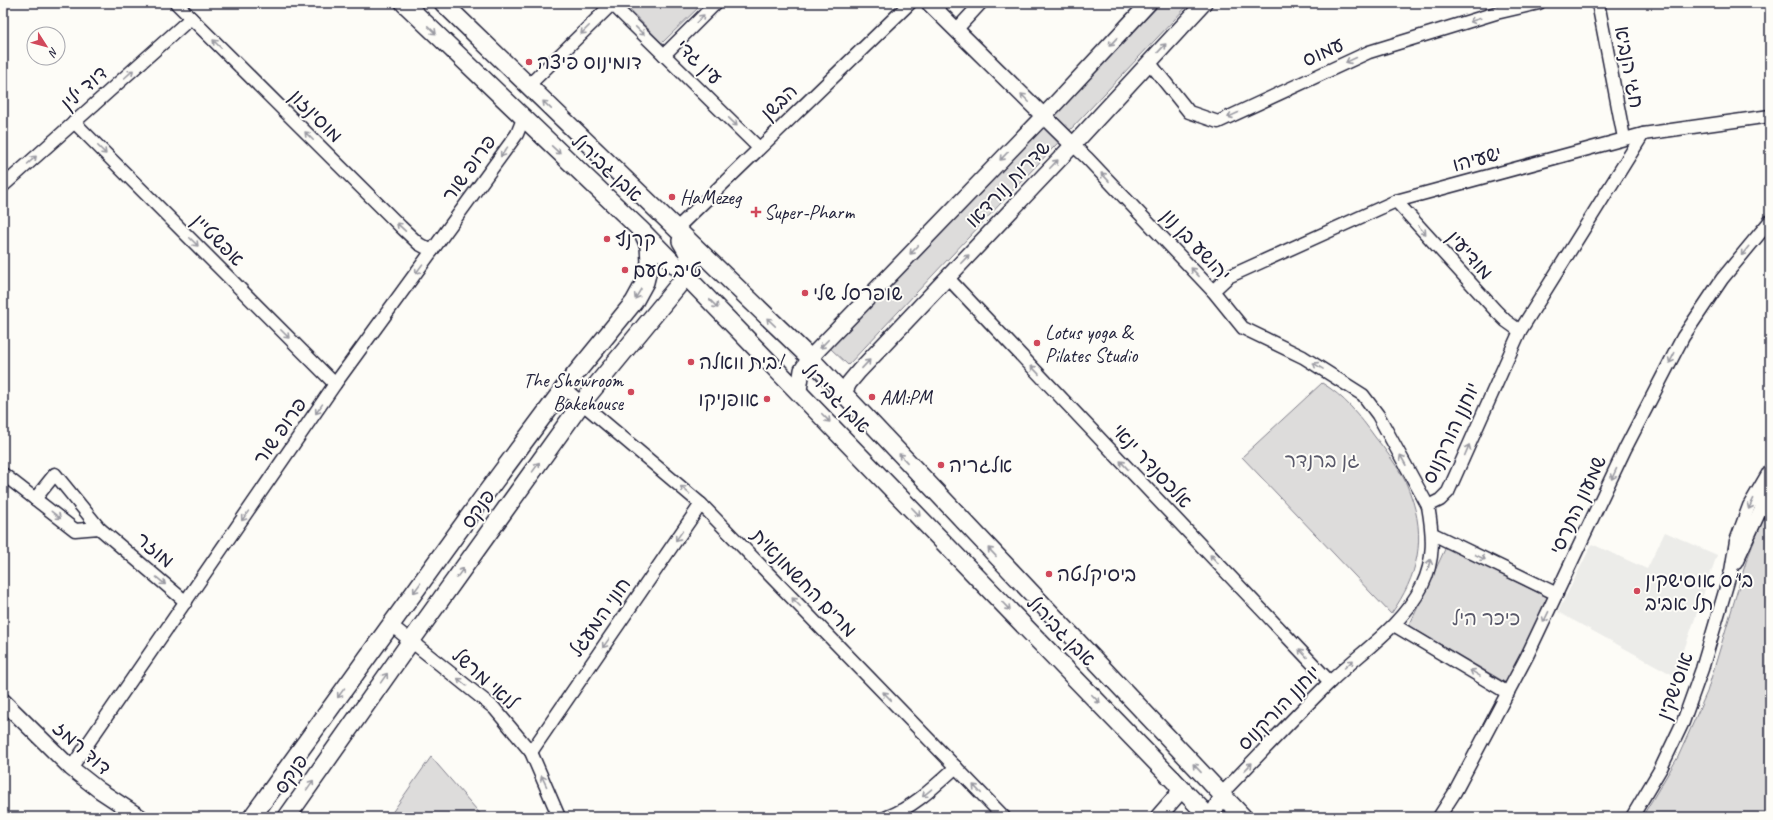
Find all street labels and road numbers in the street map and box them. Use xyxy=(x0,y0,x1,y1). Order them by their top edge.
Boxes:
street label: חגי הנביא xyxy=(1609,24,1649,110)
street label: עמוס xyxy=(1298,31,1348,72)
street label: עין גדי xyxy=(670,34,728,90)
street label: דוד ילין xyxy=(55,60,113,116)
street label: הבשן xyxy=(755,78,803,126)
street label: מוסינזון xyxy=(284,84,348,148)
street label: אבן גבירול xyxy=(566,129,648,207)
street label: פרופ שור xyxy=(436,130,502,206)
street label: שדרות נורדאו xyxy=(960,135,1056,233)
street label: ישעיהו xyxy=(1450,140,1504,178)
street label: יהושע בן נון xyxy=(1156,203,1236,287)
street label: אפשטיין xyxy=(186,208,250,272)
street label: מודיעין xyxy=(1441,225,1499,285)
street label: אבן גבירול xyxy=(796,357,876,439)
street label: יוחנן הורקנוס xyxy=(1417,378,1485,488)
street label: פרופ שור xyxy=(248,392,312,470)
street label: אלכסנדר ינאי xyxy=(1107,419,1197,513)
street label: שמעון התרסי xyxy=(1544,451,1612,559)
street label: פנקס xyxy=(455,484,501,534)
street label: מרים החשמונאית xyxy=(745,523,862,643)
street label: מוזר xyxy=(131,527,179,573)
street label: חוני המעגל xyxy=(564,572,636,662)
street label: אבן גבירול xyxy=(1021,590,1101,672)
street label: לואי מרשל xyxy=(447,643,524,716)
street label: אוסישקין xyxy=(1651,649,1699,723)
street label: יוחנן הורקנוס xyxy=(1232,660,1326,756)
street label: דוד רמז xyxy=(48,715,116,781)
street label: פנקס xyxy=(269,749,314,799)

